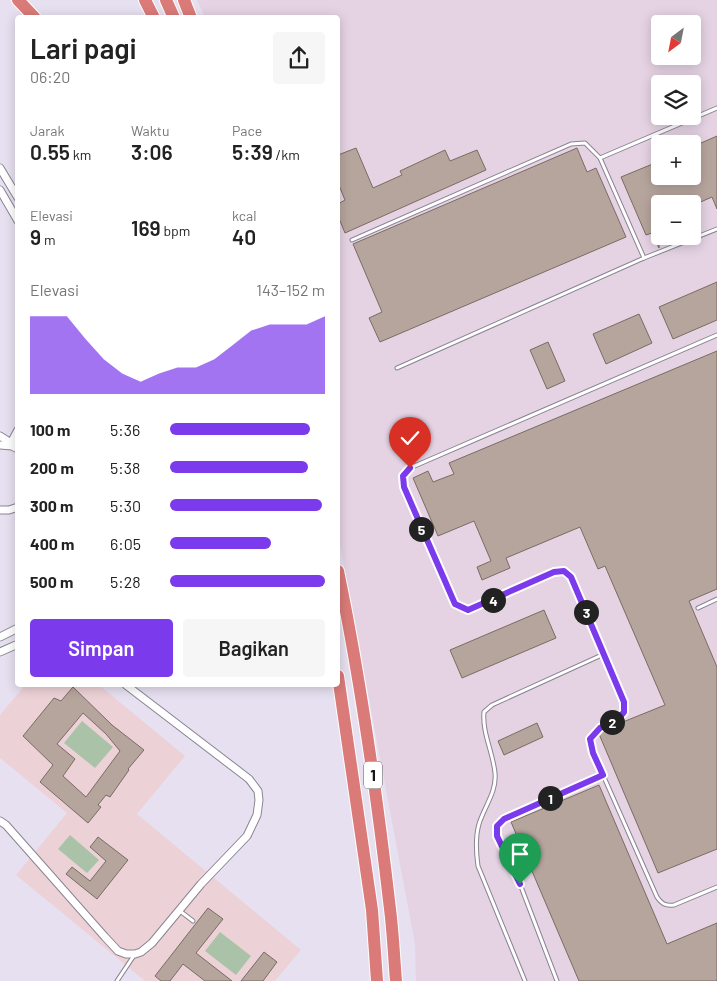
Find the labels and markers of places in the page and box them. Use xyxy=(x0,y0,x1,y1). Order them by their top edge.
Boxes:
pin xyxy=(389,417,431,468)
pin: 5 xyxy=(408,516,434,542)
pin: 4 xyxy=(480,588,506,612)
pin: 3 xyxy=(574,600,598,624)
pin: 2 xyxy=(600,710,624,734)
pin: 1 xyxy=(538,786,562,810)
pin xyxy=(499,833,541,884)

